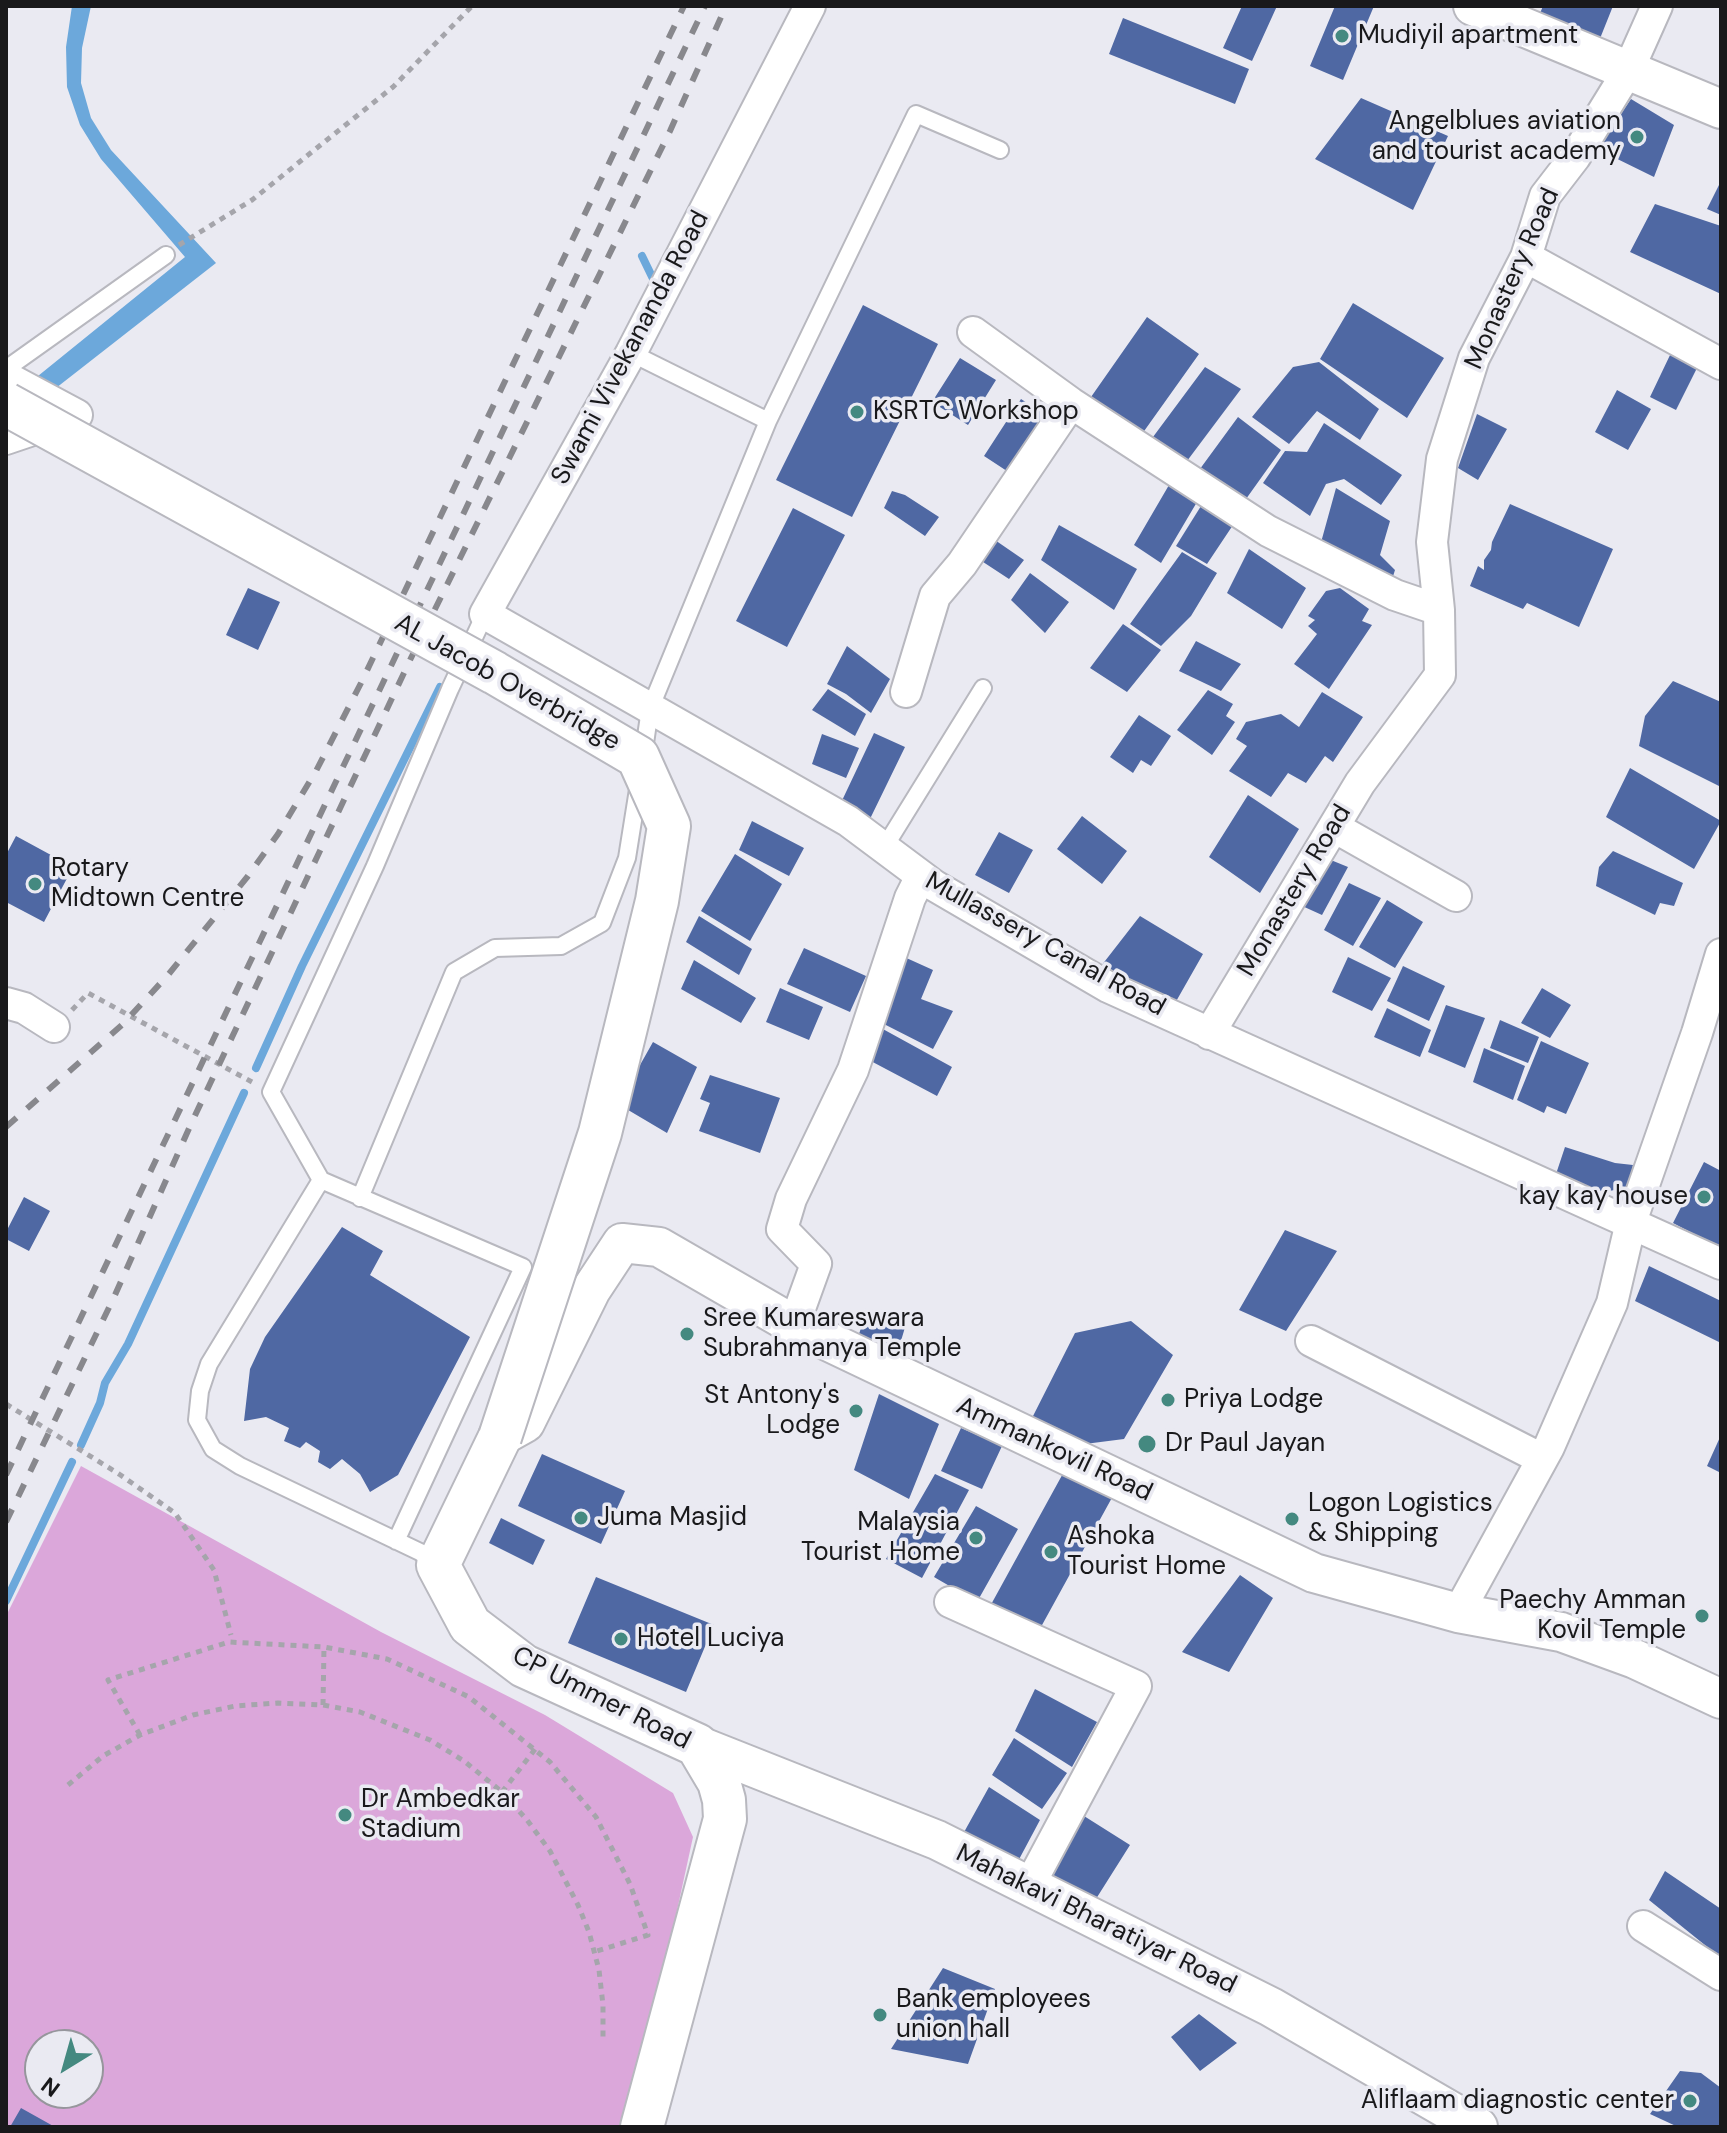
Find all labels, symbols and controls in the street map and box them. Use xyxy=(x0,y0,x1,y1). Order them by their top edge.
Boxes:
place label: Mudiyil apartment xyxy=(1358,20,1578,52)
marker: Mudiyil apartment xyxy=(1333,27,1351,45)
place label: Angelblues aviation and tourist academy xyxy=(1372,106,1621,168)
marker: Angelblues aviation and tourist academy xyxy=(1628,128,1646,146)
street label: Monastery Road xyxy=(1459,184,1567,374)
street label: Swami Vivekananda Road xyxy=(546,206,716,490)
place label: KSRTC Workshop xyxy=(873,396,1079,428)
marker: KSRTC Workshop xyxy=(848,403,866,421)
street label: AL Jacob Overbridge xyxy=(389,608,625,758)
street label: Monastery Road xyxy=(1231,799,1359,983)
place label: Rotary Midtown Centre xyxy=(51,853,244,914)
street label: Mullassery Canal Road xyxy=(920,866,1170,1024)
marker: Rotary Midtown Centre xyxy=(26,875,44,893)
place label: kay kay house xyxy=(1519,1181,1688,1213)
marker: kay kay house xyxy=(1695,1188,1713,1206)
place label: Sree Kumareswara Subrahmanya Temple xyxy=(703,1303,962,1364)
marker: Sree Kumareswara Subrahmanya Temple xyxy=(678,1325,696,1343)
place label: St Antony's Lodge xyxy=(704,1380,840,1442)
place label: Priya Lodge xyxy=(1184,1384,1323,1416)
street label: Ammankovil Road xyxy=(951,1391,1157,1509)
marker: Priya Lodge xyxy=(1159,1391,1177,1409)
marker: St Antony's Lodge xyxy=(847,1402,865,1420)
place label: Dr Paul Jayan xyxy=(1165,1428,1325,1460)
marker: Dr Paul Jayan xyxy=(1136,1433,1158,1455)
place label: Logon Logistics & Shipping xyxy=(1308,1488,1493,1550)
place label: Juma Masjid xyxy=(597,1502,747,1534)
place label: Malaysia Tourist Home xyxy=(801,1507,960,1568)
marker: Juma Masjid xyxy=(572,1509,590,1527)
marker: Logon Logistics & Shipping xyxy=(1283,1510,1301,1528)
place label: Ashoka Tourist Home xyxy=(1067,1521,1226,1582)
marker: Malaysia Tourist Home xyxy=(967,1529,985,1547)
marker: Ashoka Tourist Home xyxy=(1042,1543,1060,1561)
place label: Paechy Amman Kovil Temple xyxy=(1499,1585,1686,1646)
marker: Paechy Amman Kovil Temple xyxy=(1693,1607,1711,1625)
place label: Hotel Luciya xyxy=(637,1623,784,1655)
marker: Hotel Luciya xyxy=(612,1630,630,1648)
street label: CP Ummer Road xyxy=(507,1641,695,1757)
place label: Dr Ambedkar Stadium xyxy=(361,1784,520,1846)
marker: Dr Ambedkar Stadium xyxy=(336,1806,354,1824)
street label: Mahakavi Bharatiyar Road xyxy=(951,1838,1241,2002)
place label: Bank employees union hall xyxy=(896,1984,1091,2046)
marker: Bank employees union hall xyxy=(871,2006,889,2024)
north arrow xyxy=(24,2029,104,2109)
text: N xyxy=(35,2071,66,2103)
place label: Aliflaam diagnostic center xyxy=(1361,2085,1674,2117)
marker: Aliflaam diagnostic center xyxy=(1681,2092,1699,2110)

